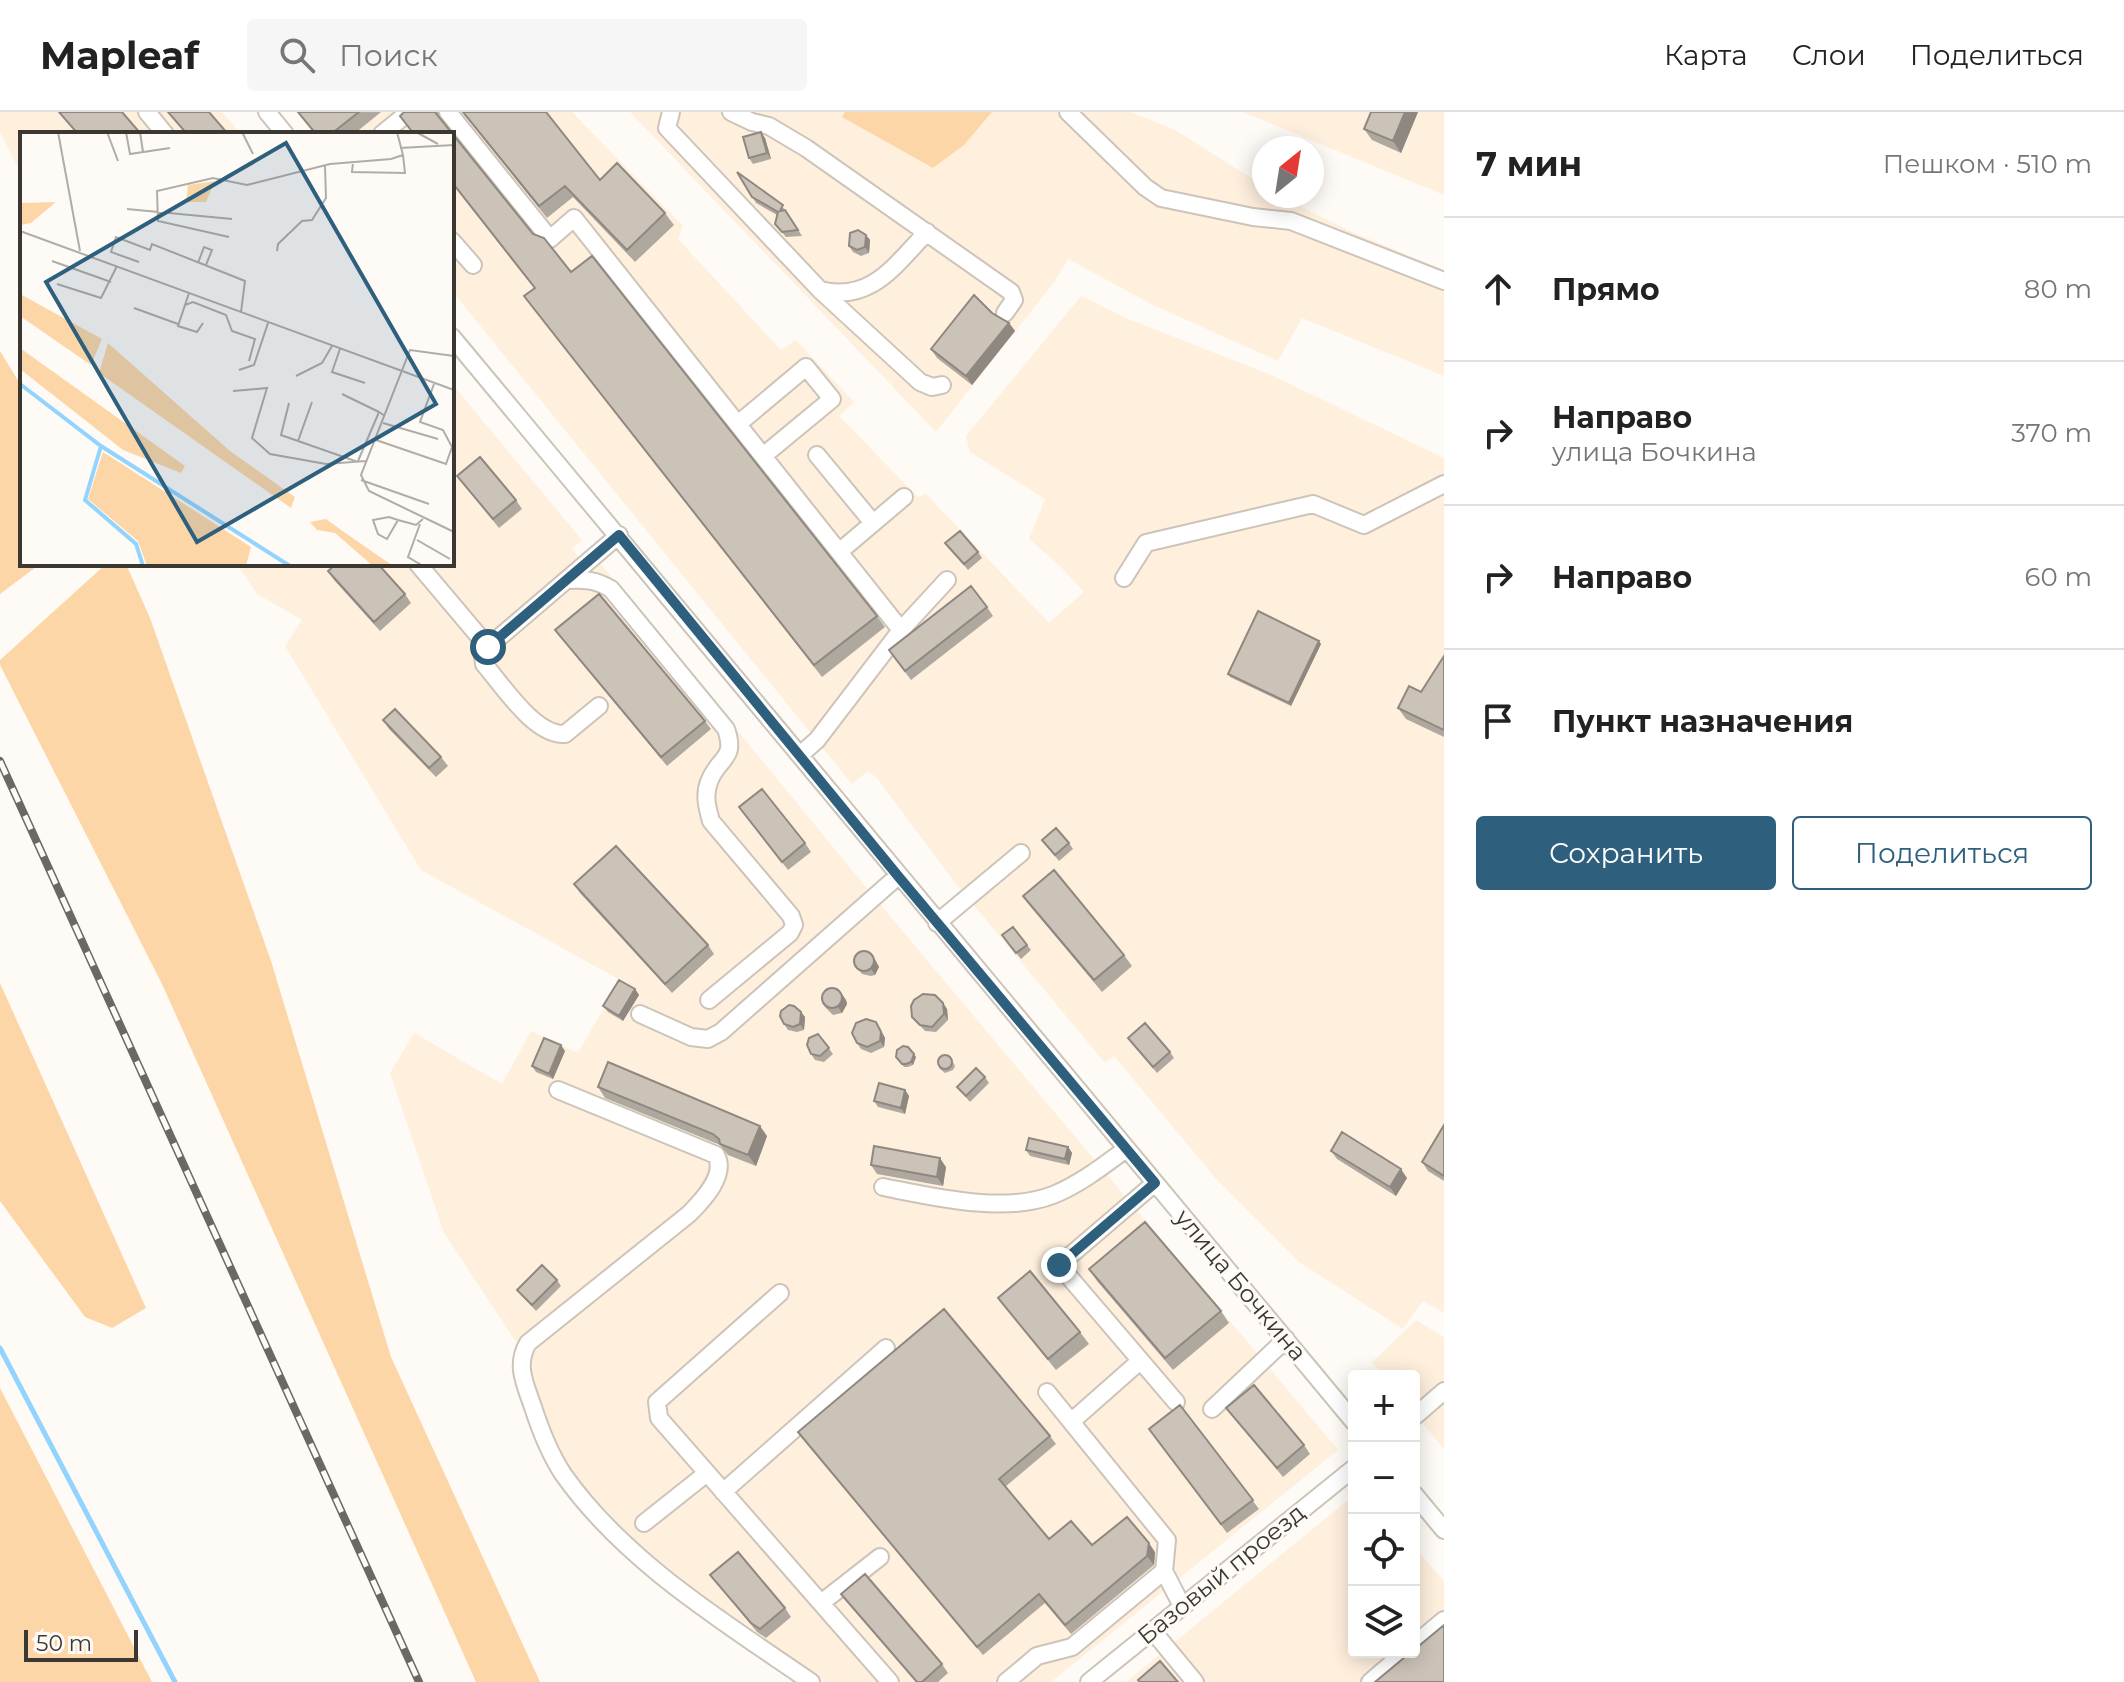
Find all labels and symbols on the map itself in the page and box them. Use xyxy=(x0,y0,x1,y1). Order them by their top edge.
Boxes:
inset map xyxy=(20,132,454,566)
north arrow xyxy=(1252,136,1324,208)
route start xyxy=(470,629,506,665)
street label: улица Бочкина xyxy=(1169,1203,1313,1367)
route end xyxy=(1041,1247,1077,1283)
street label: Базовый проезд xyxy=(1131,1498,1311,1650)
scale bar xyxy=(24,1626,138,1662)

